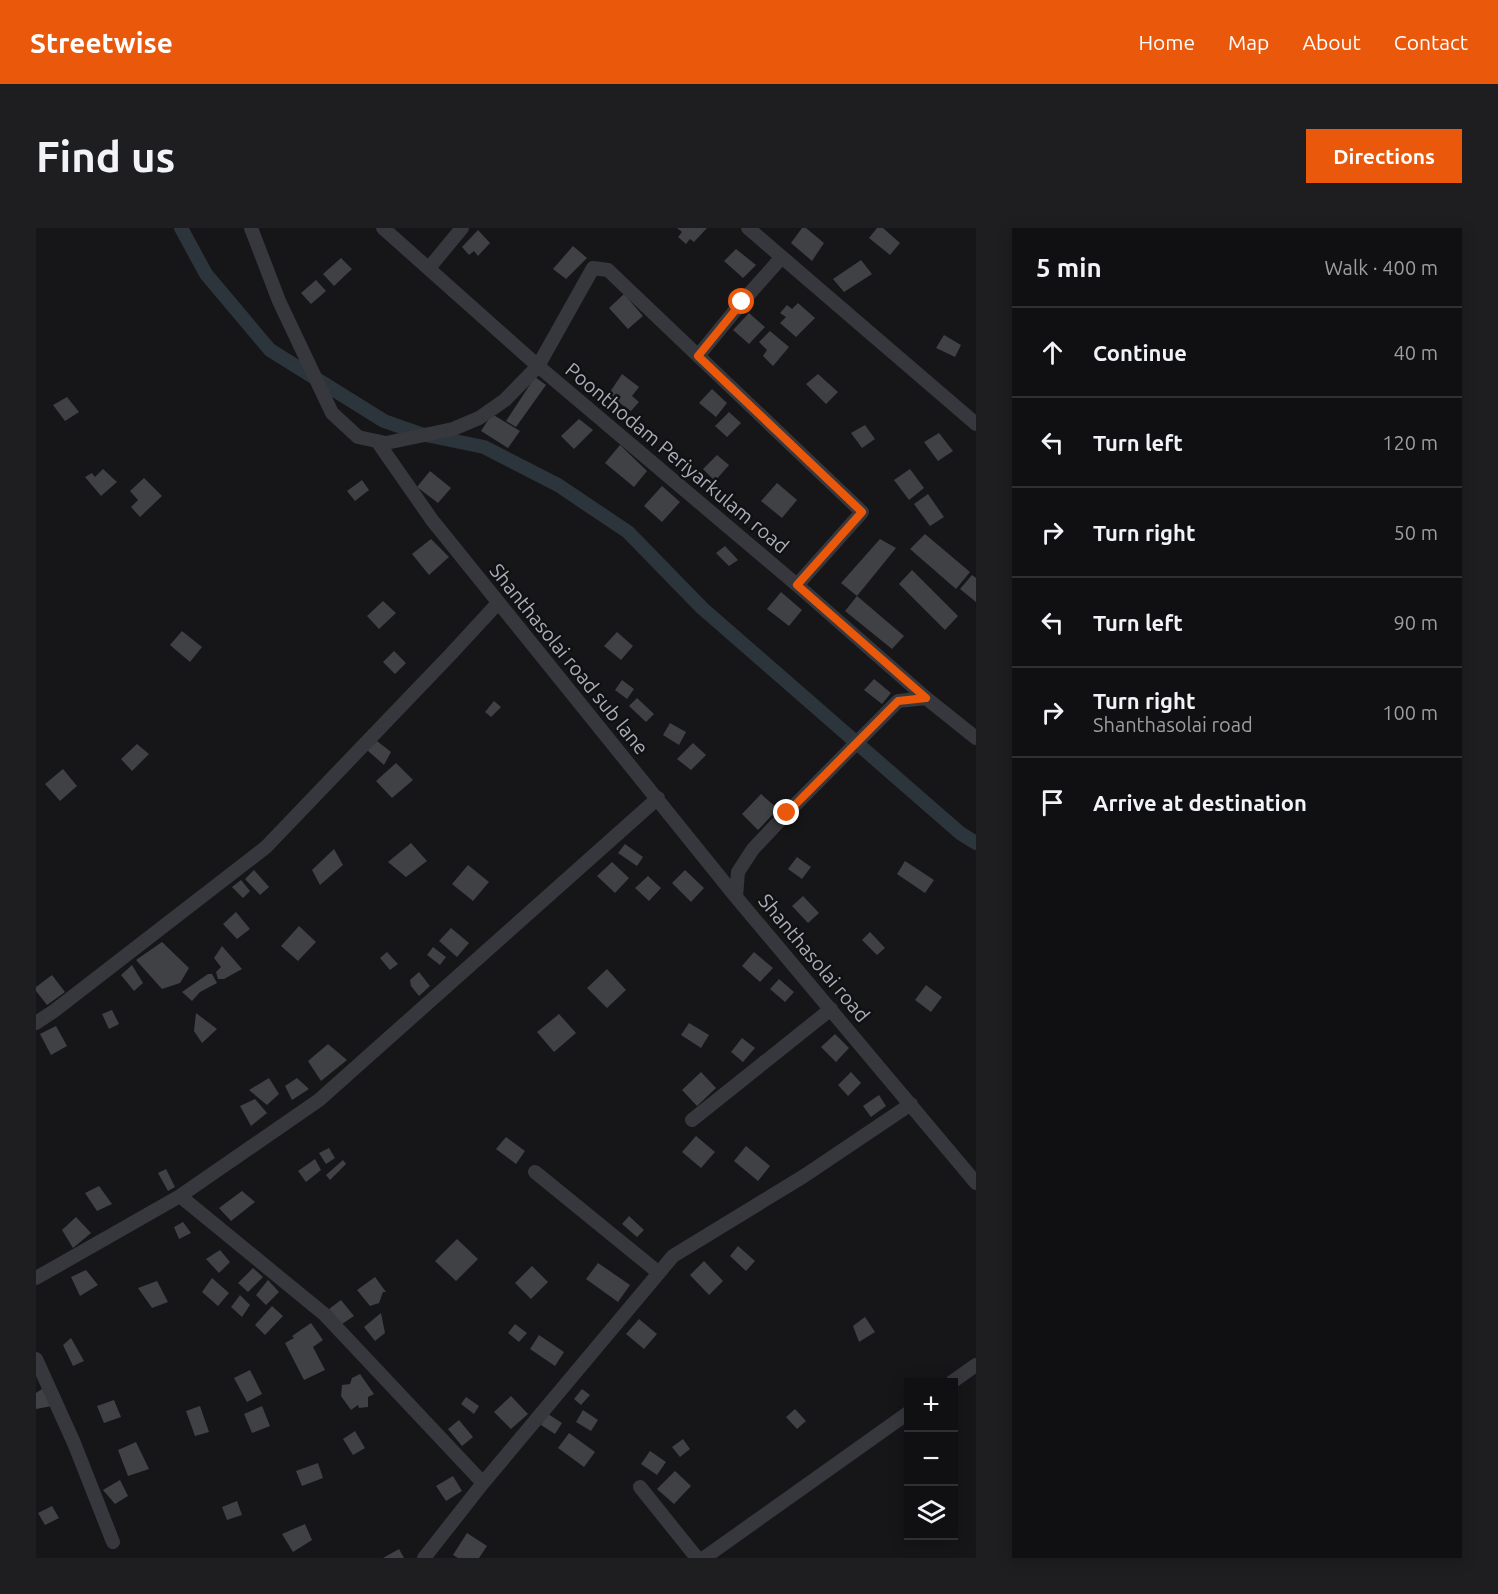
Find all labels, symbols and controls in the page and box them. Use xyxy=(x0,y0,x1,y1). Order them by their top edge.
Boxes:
text: Streetwise xyxy=(30,27,173,58)
text: Home xyxy=(1138,30,1195,54)
text: Map xyxy=(1228,30,1269,54)
text: About xyxy=(1302,30,1361,54)
text: Contact xyxy=(1394,30,1468,54)
button: Directions xyxy=(1306,129,1462,183)
text: Find us xyxy=(36,133,175,180)
text: 5 min xyxy=(1036,253,1102,282)
text: Walk · 400 m xyxy=(1325,256,1438,279)
route start xyxy=(728,288,754,314)
icon: ahead xyxy=(1036,336,1069,369)
text: Continue xyxy=(1093,340,1187,365)
text: 40 m xyxy=(1394,341,1438,364)
street label: Poonthodam Periyarkulam road xyxy=(561,358,793,558)
icon: left xyxy=(1036,426,1069,459)
text: Turn left xyxy=(1093,430,1183,455)
text: 120 m xyxy=(1382,431,1438,454)
icon: right xyxy=(1036,516,1069,549)
text: Turn right xyxy=(1093,520,1195,545)
text: 50 m xyxy=(1394,521,1438,544)
street label: Shanthasolai road sub lane xyxy=(485,559,653,759)
icon: left xyxy=(1036,606,1069,639)
text: Turn left xyxy=(1093,610,1183,635)
text: 90 m xyxy=(1394,611,1438,634)
text: Turn right xyxy=(1093,688,1195,713)
icon: right xyxy=(1036,696,1069,729)
text: 100 m xyxy=(1382,701,1438,724)
text: Shanthasolai road xyxy=(1093,713,1253,736)
icon: arrive xyxy=(1036,786,1069,819)
text: Arrive at destination xyxy=(1093,790,1307,815)
route end xyxy=(773,799,799,825)
street label: Shanthasolai road xyxy=(754,889,875,1026)
map controls xyxy=(904,1378,958,1540)
button: + xyxy=(904,1378,958,1432)
button: − xyxy=(904,1432,958,1486)
button: layers xyxy=(904,1486,958,1540)

